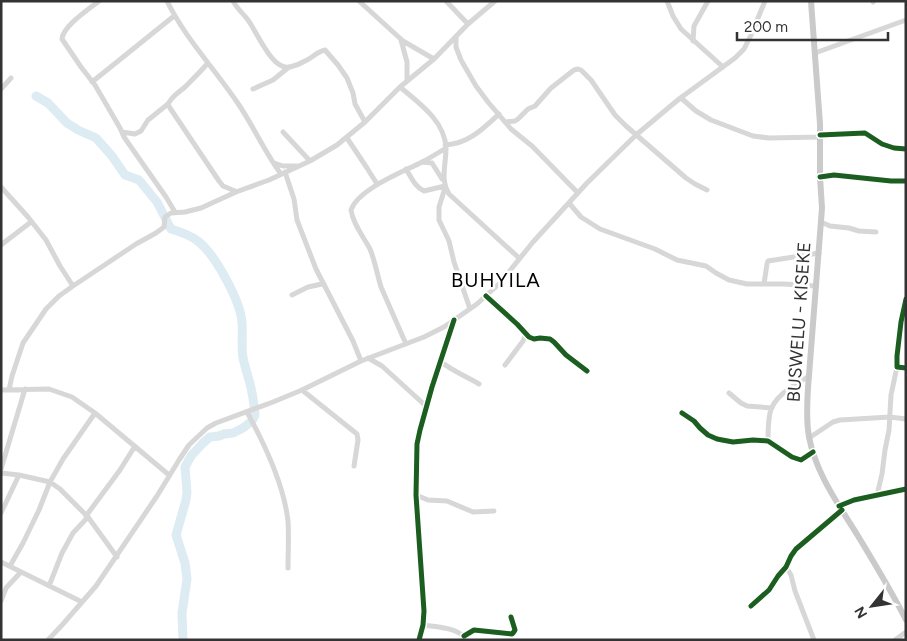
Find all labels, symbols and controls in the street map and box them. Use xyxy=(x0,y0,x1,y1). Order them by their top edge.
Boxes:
scale bar xyxy=(737,10,888,42)
text: 200 m xyxy=(744,18,788,36)
street label: BUSWELU - KISEKE xyxy=(782,241,816,403)
district label: BUHYILA xyxy=(451,268,541,292)
north arrow xyxy=(847,581,897,631)
text: N xyxy=(851,603,871,621)

